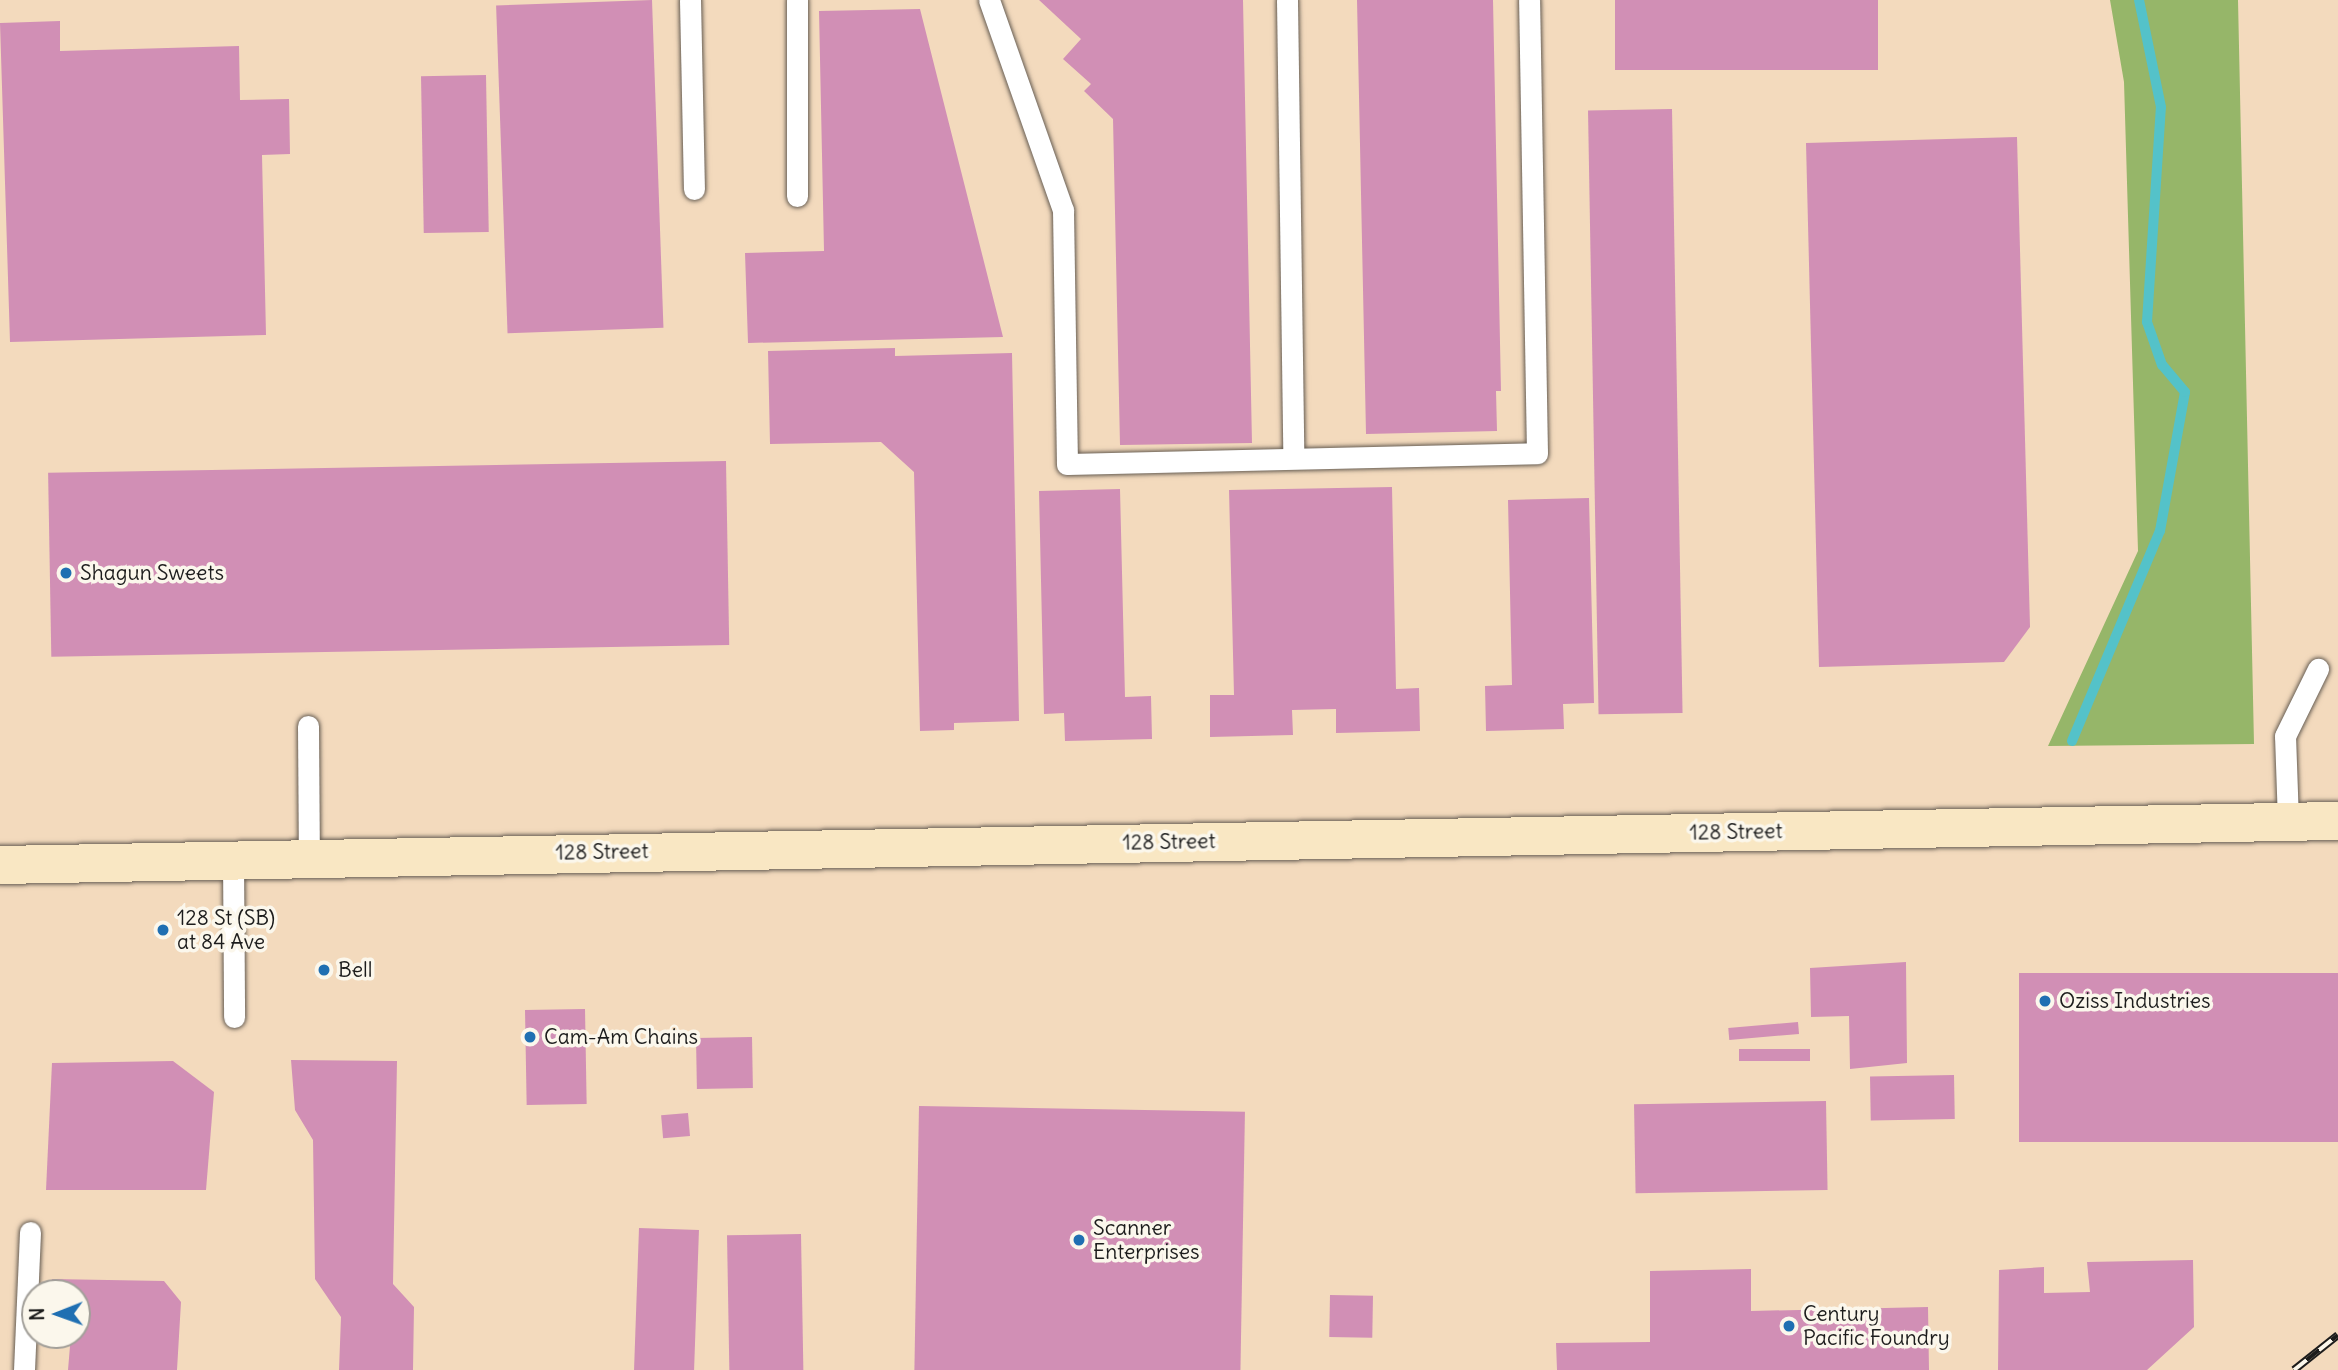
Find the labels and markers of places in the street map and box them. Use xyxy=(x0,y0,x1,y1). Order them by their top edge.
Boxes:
place label: Shagun Sweets xyxy=(80,560,224,586)
marker: Shagun Sweets xyxy=(58,565,74,581)
place label: 128 St (SB) at 84 Ave xyxy=(177,905,275,955)
marker: 128 St (SB) at 84 Ave xyxy=(155,922,171,938)
place label: Bell xyxy=(338,957,372,983)
marker: Bell xyxy=(316,962,332,978)
place label: Oziss Industries xyxy=(2059,988,2211,1014)
marker: Oziss Industries xyxy=(2037,993,2053,1009)
place label: Cam-Am Chains xyxy=(544,1024,698,1050)
marker: Cam-Am Chains xyxy=(522,1029,538,1045)
place label: Scanner Enterprises xyxy=(1093,1215,1200,1265)
marker: Scanner Enterprises xyxy=(1071,1232,1087,1248)
place label: Century Pacific Foundry xyxy=(1803,1301,1950,1351)
marker: Century Pacific Foundry xyxy=(1781,1318,1797,1334)

